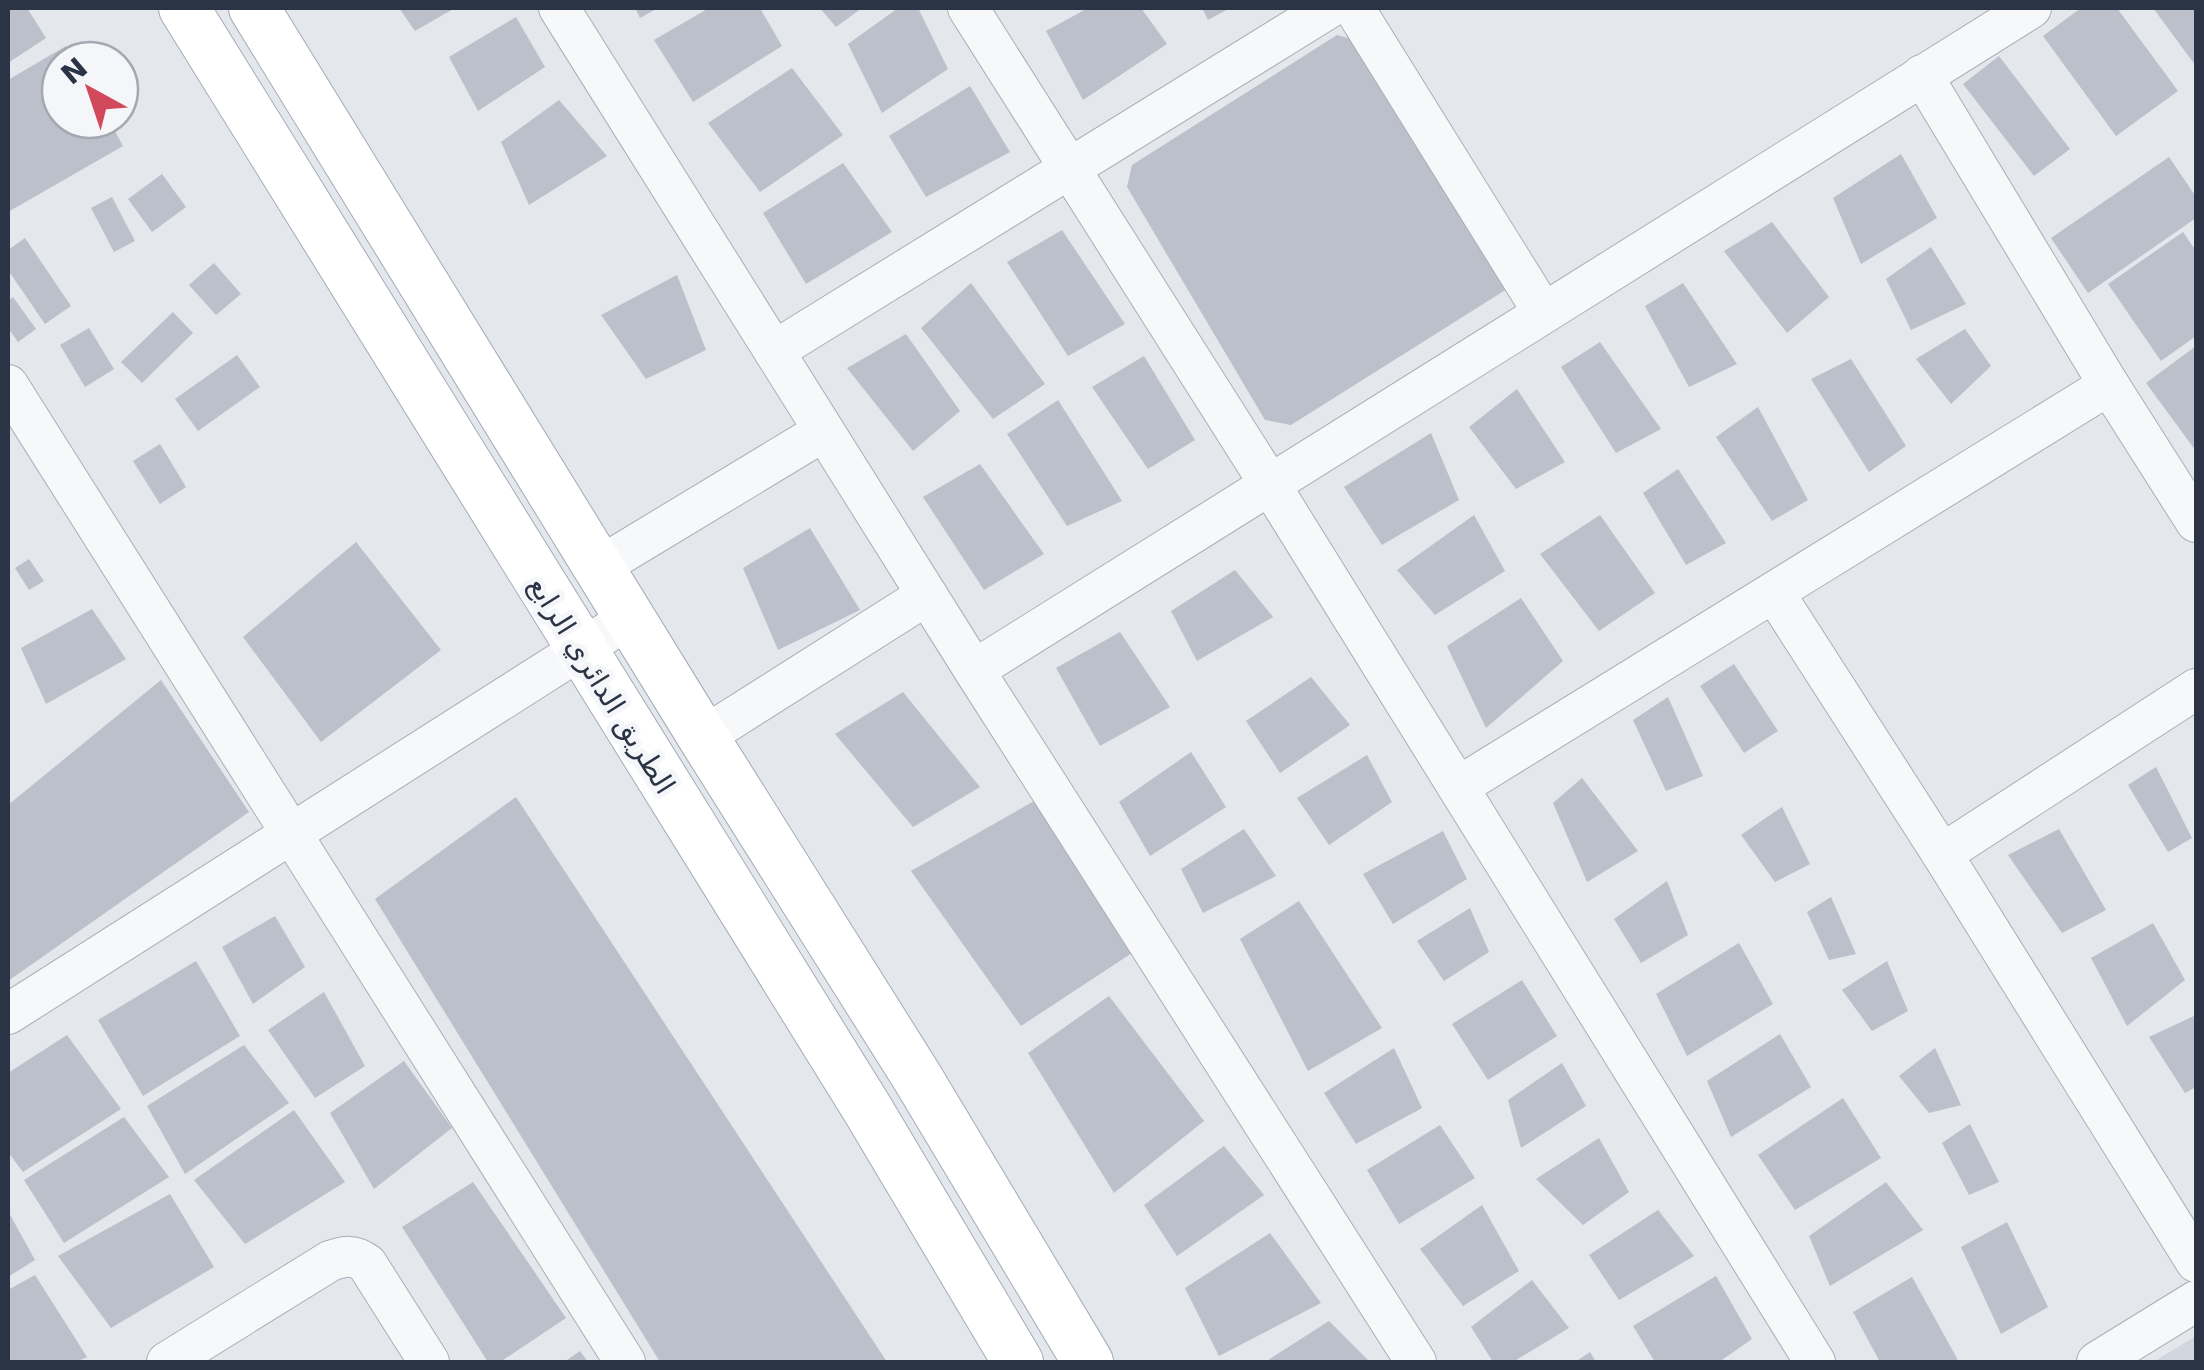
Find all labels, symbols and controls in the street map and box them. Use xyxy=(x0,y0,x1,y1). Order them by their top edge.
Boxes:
north arrow xyxy=(40,40,140,140)
text: N xyxy=(55,51,94,91)
street label: الطريق الدائري الرابع xyxy=(521,571,682,800)

